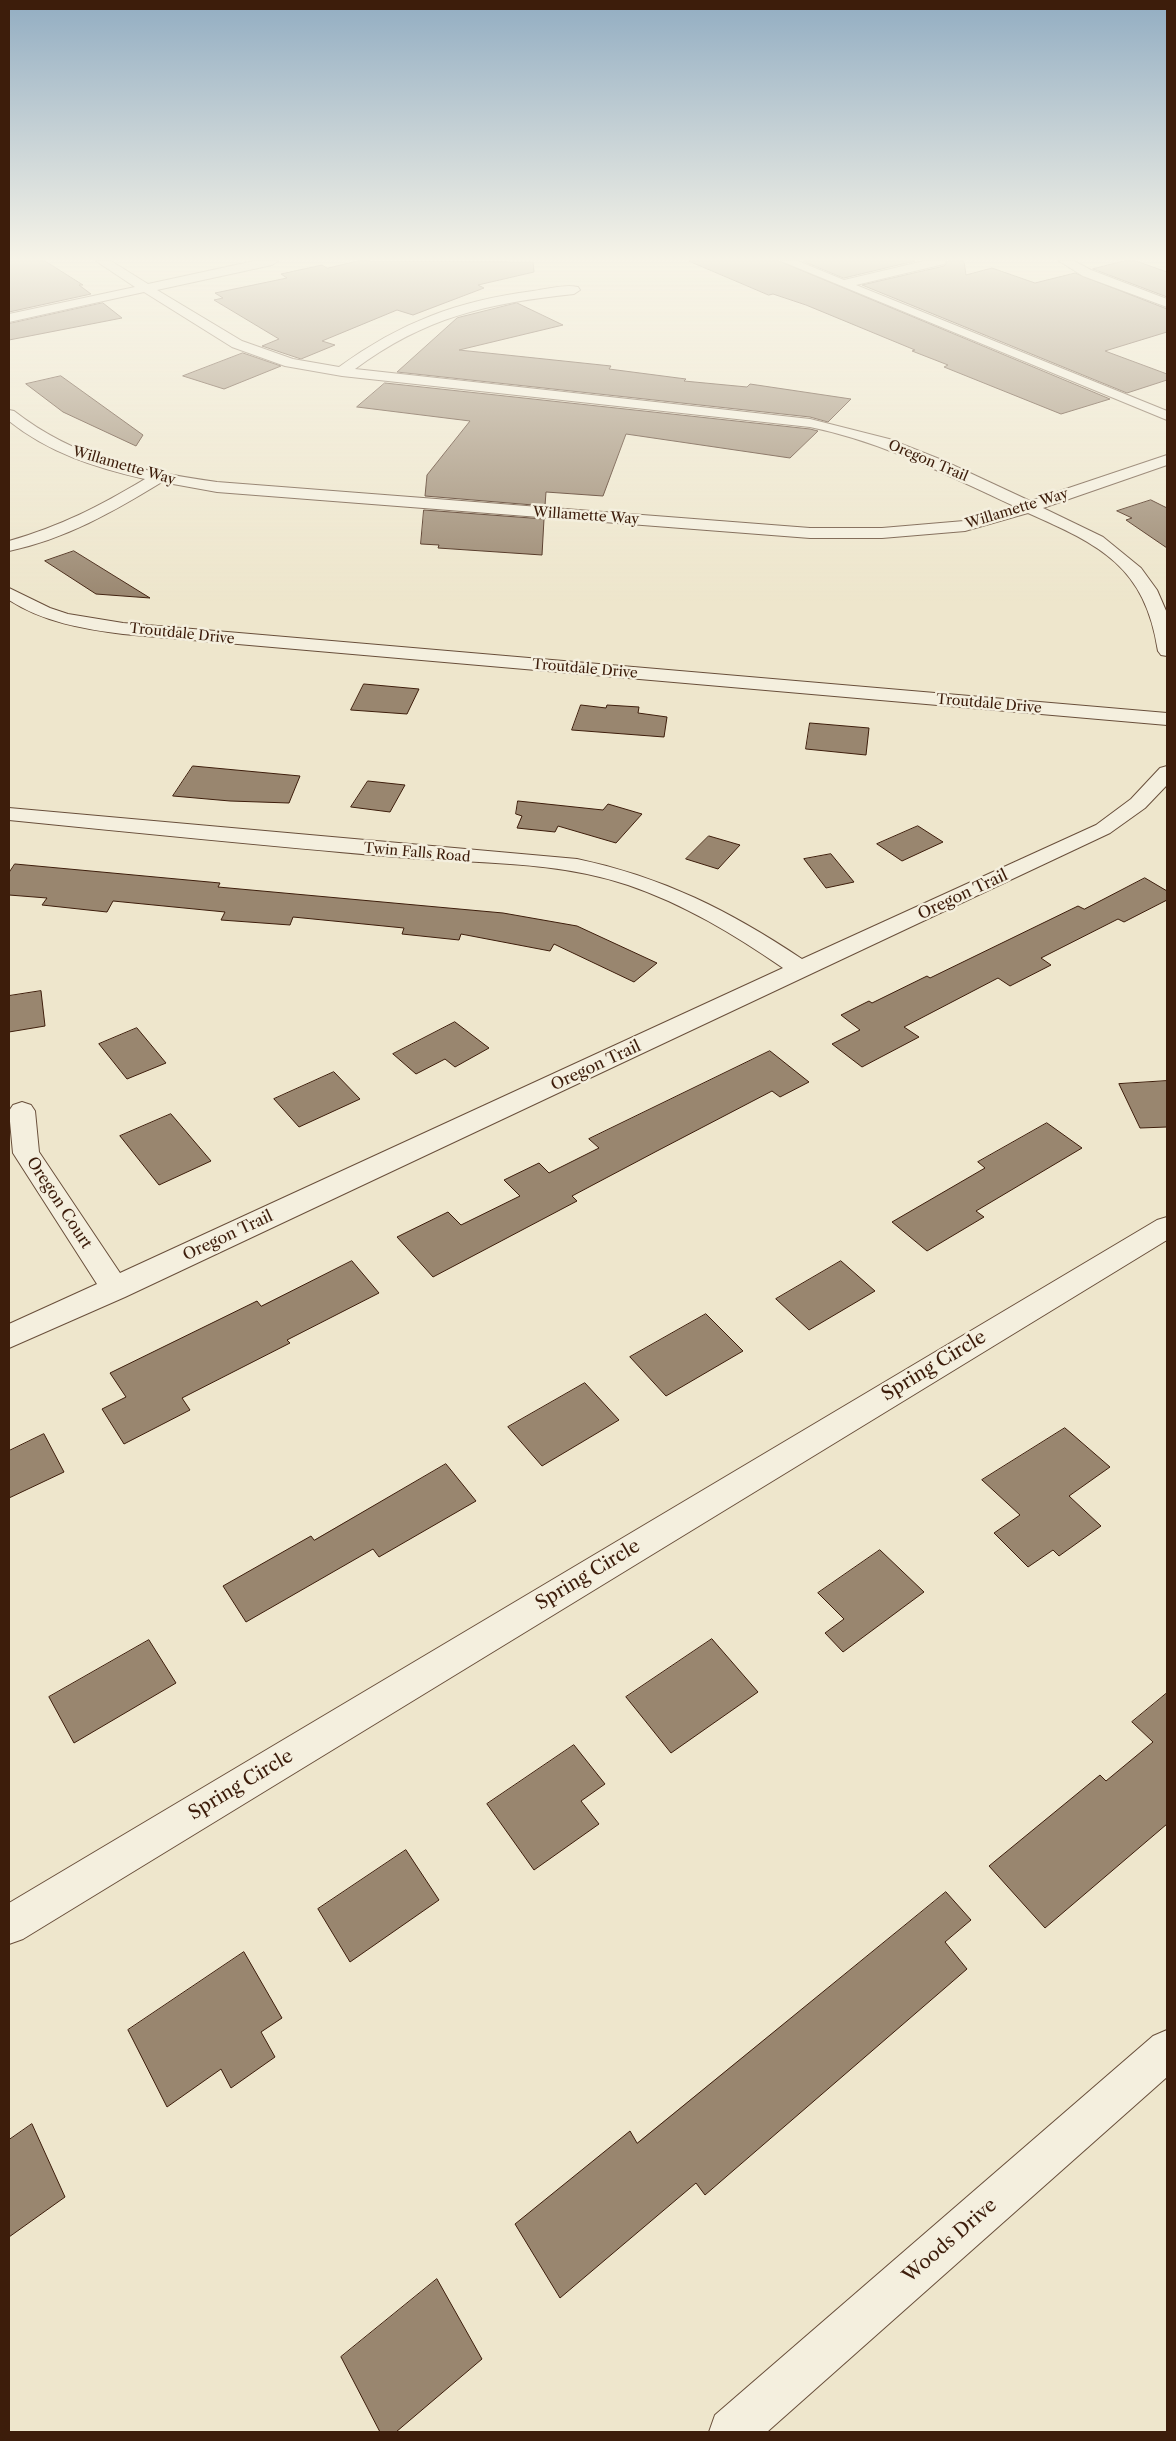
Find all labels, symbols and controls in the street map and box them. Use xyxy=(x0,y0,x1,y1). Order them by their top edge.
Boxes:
street label: Oregon Trail xyxy=(886,437,970,485)
street label: Willamette Way xyxy=(70,443,178,489)
street label: Willamette Way xyxy=(964,485,1070,533)
street label: Willamette Way xyxy=(532,504,640,528)
street label: Troutdale Drive xyxy=(129,620,235,648)
street label: Troutdale Drive xyxy=(532,656,638,682)
street label: Troutdale Drive xyxy=(936,691,1042,717)
street label: Twin Falls Road xyxy=(363,840,471,866)
street label: Oregon Trail xyxy=(915,866,1011,924)
street label: Oregon Trail xyxy=(548,1037,644,1095)
street label: Oregon Court xyxy=(22,1153,96,1253)
street label: Oregon Trail xyxy=(180,1207,276,1265)
street label: Spring Circle xyxy=(877,1326,991,1406)
street label: Spring Circle xyxy=(531,1535,645,1615)
street label: Spring Circle xyxy=(184,1745,298,1825)
street label: Woods Drive xyxy=(898,2194,1002,2288)

